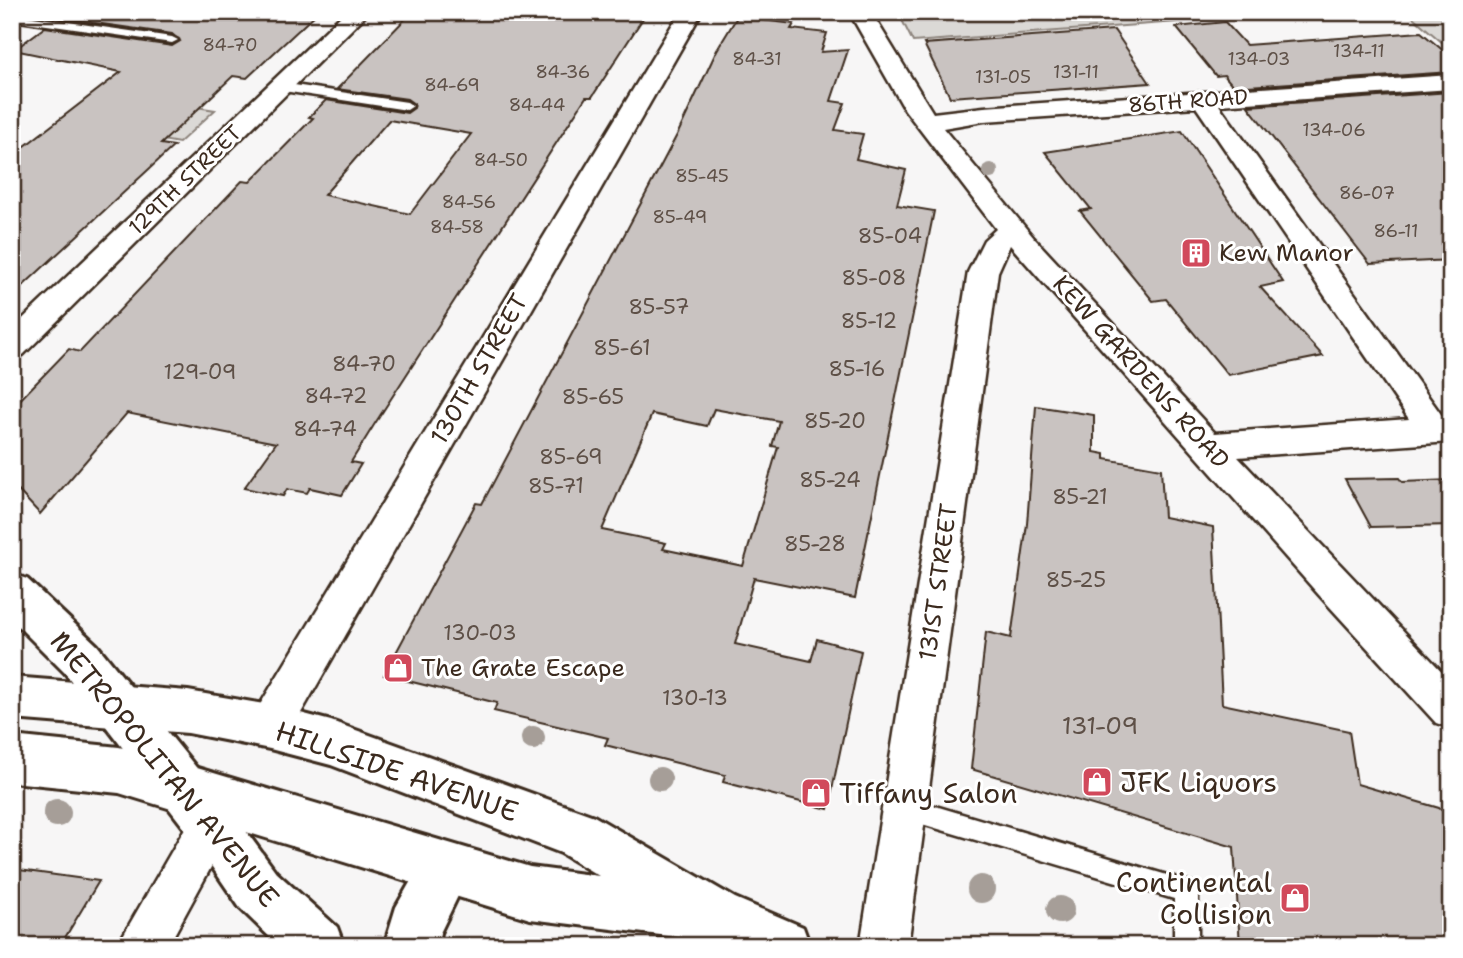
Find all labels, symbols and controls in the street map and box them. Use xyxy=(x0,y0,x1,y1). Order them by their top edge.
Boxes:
house number: 84-70 xyxy=(203,33,258,57)
house number: 134-11 xyxy=(1333,39,1385,63)
house number: 84-31 xyxy=(732,47,782,71)
house number: 134-03 xyxy=(1228,47,1290,71)
house number: 84-36 xyxy=(536,60,590,84)
house number: 131-11 xyxy=(1053,60,1099,84)
house number: 131-05 xyxy=(975,65,1031,89)
house number: 84-69 xyxy=(424,73,480,97)
street label: 86TH ROAD xyxy=(1127,83,1249,119)
house number: 84-44 xyxy=(509,93,565,117)
house number: 134-06 xyxy=(1302,118,1366,142)
street label: 129TH STREET xyxy=(122,119,248,241)
house number: 84-50 xyxy=(474,148,528,172)
house number: 85-45 xyxy=(675,164,729,188)
house number: 86-07 xyxy=(1339,181,1395,205)
house number: 84-56 xyxy=(442,190,496,214)
house number: 85-49 xyxy=(653,205,707,229)
house number: 84-58 xyxy=(430,215,484,239)
house number: 86-11 xyxy=(1373,219,1419,243)
house number: 85-04 xyxy=(858,222,922,250)
building icon: Kew Manor xyxy=(1179,236,1213,270)
place label: Kew Manor xyxy=(1219,237,1354,269)
house number: 85-08 xyxy=(842,264,906,292)
street label: KEW GARDENS ROAD xyxy=(1045,268,1237,476)
street label: 130TH STREET xyxy=(423,288,535,450)
house number: 85-57 xyxy=(628,293,690,321)
house number: 85-12 xyxy=(841,307,897,335)
house number: 85-61 xyxy=(593,334,651,362)
house number: 84-70 xyxy=(332,350,396,378)
house number: 85-16 xyxy=(829,355,885,383)
house number: 129-09 xyxy=(164,358,236,386)
house number: 84-72 xyxy=(305,382,367,410)
house number: 85-65 xyxy=(562,383,624,411)
house number: 85-20 xyxy=(804,407,866,435)
house number: 84-74 xyxy=(293,415,357,443)
house number: 85-69 xyxy=(539,443,603,471)
house number: 85-24 xyxy=(799,466,861,494)
house number: 85-71 xyxy=(528,472,584,500)
house number: 85-21 xyxy=(1052,483,1108,511)
street label: 131ST STREET xyxy=(911,501,965,663)
house number: 85-28 xyxy=(784,530,846,558)
house number: 85-25 xyxy=(1046,566,1106,594)
house number: 130-03 xyxy=(443,619,517,647)
street label: METROPOLITAN AVENUE xyxy=(42,623,288,915)
shop icon: The Grate Escape xyxy=(381,651,415,685)
place label: The Grate Escape xyxy=(421,652,625,684)
house number: 130-13 xyxy=(662,684,728,712)
house number: 131-09 xyxy=(1062,710,1138,742)
street label: HILLSIDE AVENUE xyxy=(271,712,523,830)
place label: JFK Liquors xyxy=(1120,763,1277,801)
shop icon: JFK Liquors xyxy=(1080,765,1114,799)
place label: Tiffany Salon xyxy=(839,774,1017,812)
shop icon: Tiffany Salon xyxy=(799,776,833,810)
place label: Continental Collision xyxy=(1116,863,1273,933)
shop icon: Continental Collision xyxy=(1278,881,1312,915)

